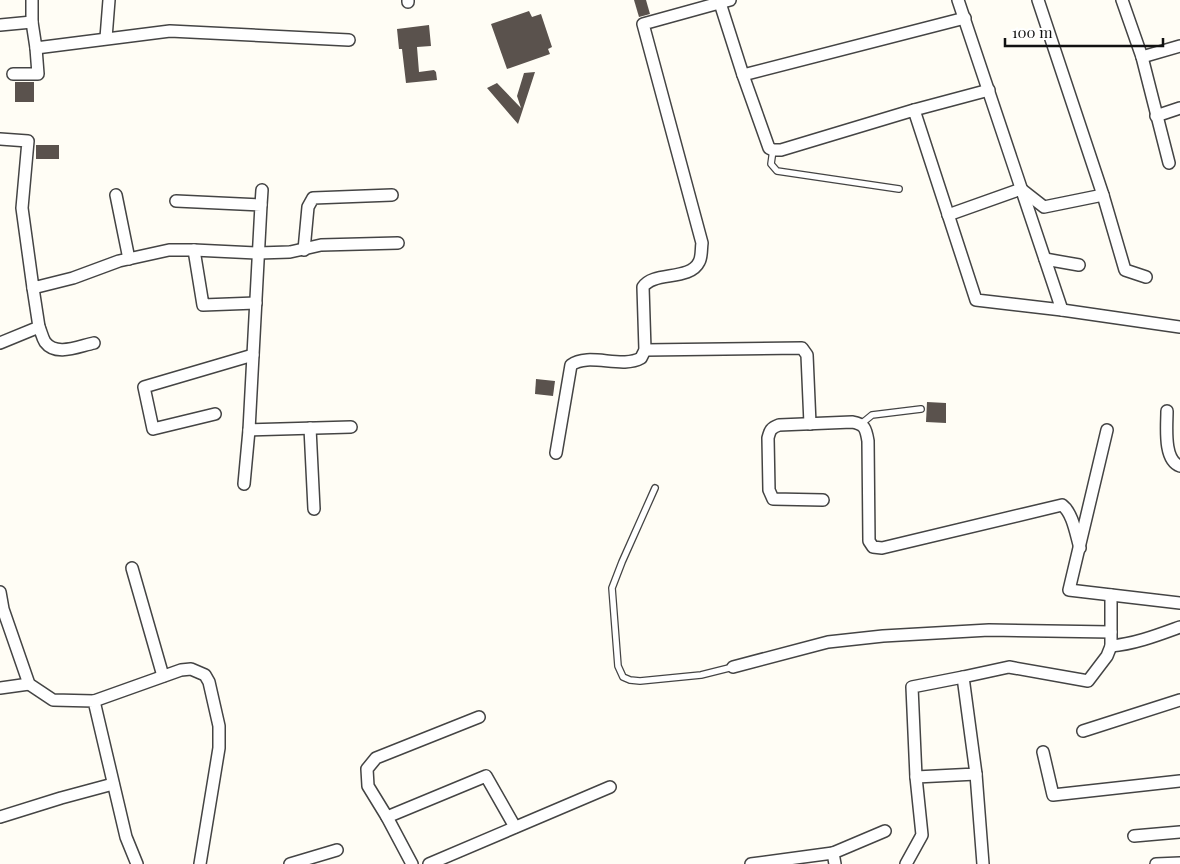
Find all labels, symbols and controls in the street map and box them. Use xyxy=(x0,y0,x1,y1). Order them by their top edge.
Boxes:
scale bar xyxy=(1005,15,1162,47)
text: 100 m xyxy=(1012,22,1053,42)

